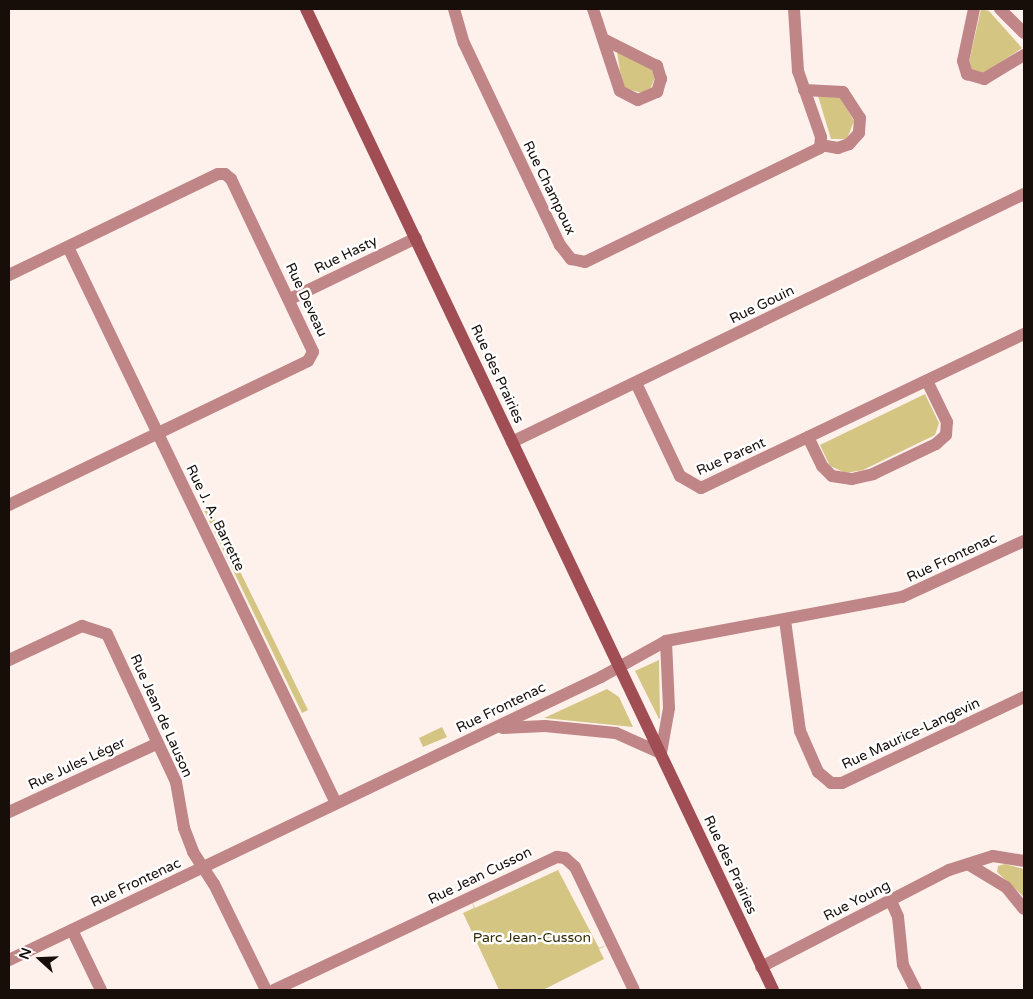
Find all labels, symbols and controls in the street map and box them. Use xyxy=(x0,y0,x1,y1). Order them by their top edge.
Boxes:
street label: Rue Champoux xyxy=(519,138,579,238)
street label: Rue Hasty xyxy=(312,233,380,277)
street label: Rue Deveau xyxy=(282,260,330,340)
street label: Rue Gouin xyxy=(727,282,797,328)
street label: Rue des Prairies xyxy=(467,322,527,426)
street label: Rue Parent xyxy=(694,434,768,480)
street label: Rue J. A. Barrette xyxy=(182,462,248,574)
street label: Rue Frontenac xyxy=(904,530,1000,586)
street label: Rue Jean de Lauson xyxy=(126,652,196,780)
street label: Rue Frontenac xyxy=(454,679,548,737)
street label: Rue Maurice-Langevin xyxy=(839,695,983,773)
street label: Rue Jules Léger xyxy=(26,734,128,794)
street label: Rue des Prairies xyxy=(700,813,760,917)
street label: Rue Jean Cusson xyxy=(425,844,535,908)
street label: Rue Frontenac xyxy=(88,855,184,911)
street label: Rue Young xyxy=(821,877,893,925)
park label: Parc Jean-Cusson xyxy=(473,930,591,946)
north arrow xyxy=(15,934,65,984)
text: N xyxy=(16,946,35,962)

